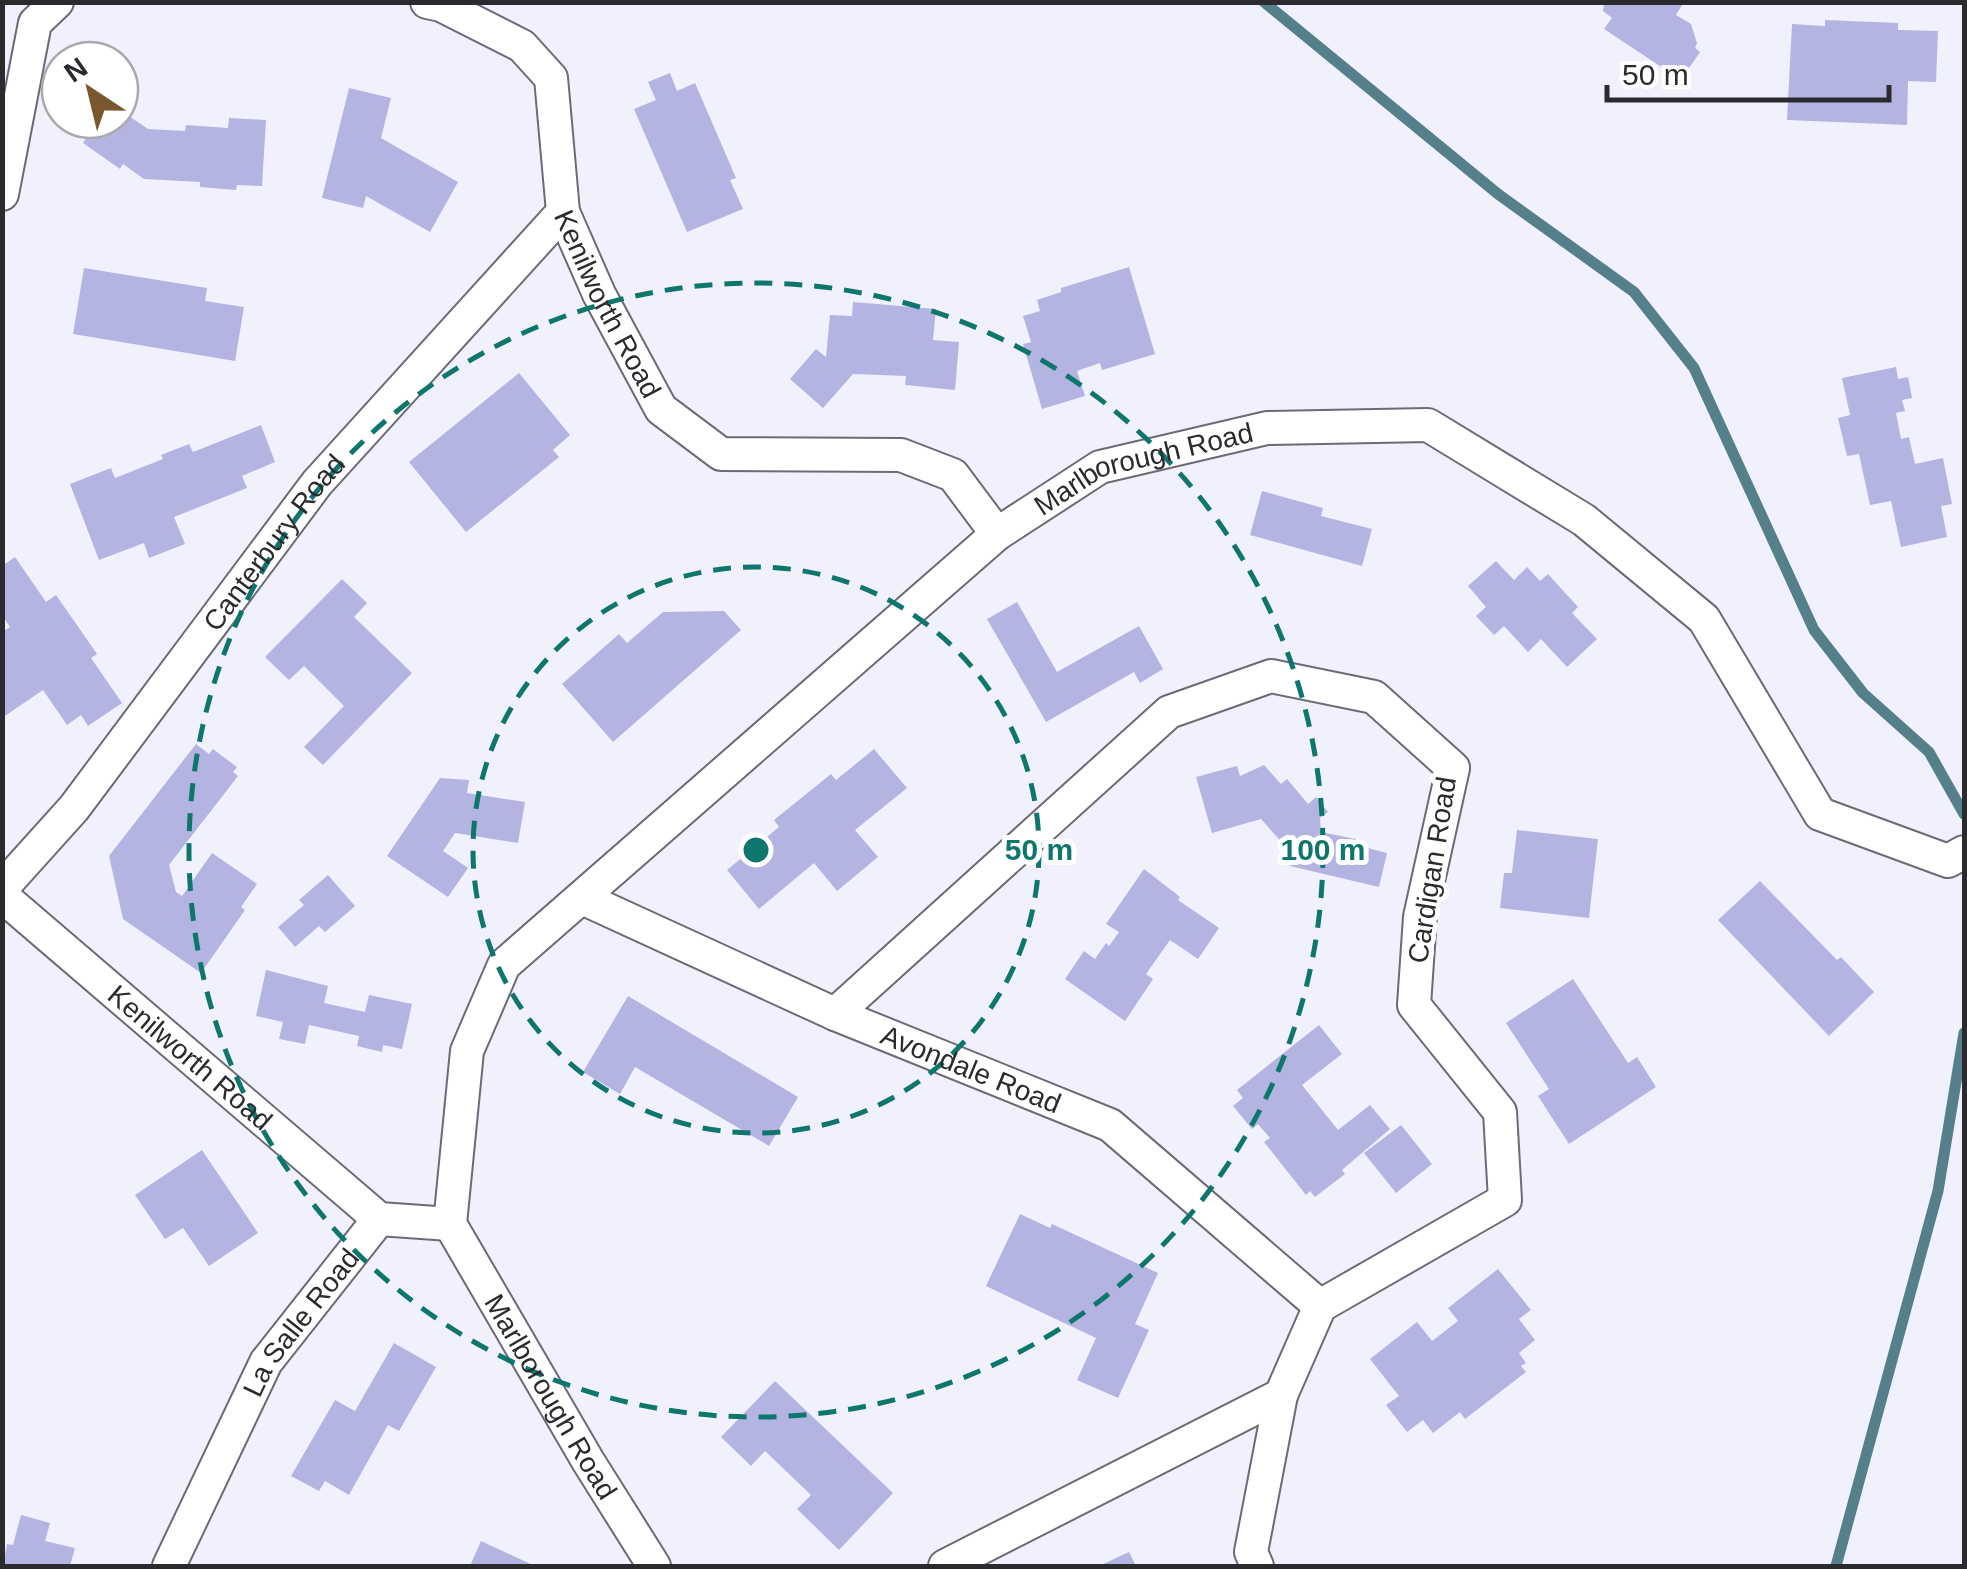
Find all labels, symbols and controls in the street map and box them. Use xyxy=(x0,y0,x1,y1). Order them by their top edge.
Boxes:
north arrow xyxy=(40,40,140,140)
scale bar xyxy=(1607,40,1890,102)
text: N xyxy=(59,51,93,88)
text: 50 m xyxy=(1622,58,1689,91)
street label: Kenilworth Road xyxy=(549,205,667,403)
street label: Marlborough Road xyxy=(1028,416,1256,521)
street label: Canterbury Road xyxy=(197,448,351,637)
street label: Cardigan Road xyxy=(1402,775,1462,965)
centre of rings xyxy=(738,832,774,868)
text: 50 m xyxy=(1005,833,1073,866)
text: 100 m xyxy=(1280,833,1366,866)
street label: Kenilworth Road xyxy=(102,979,278,1136)
street label: Avondale Road xyxy=(877,1019,1065,1119)
street label: La Salle Road xyxy=(237,1242,365,1401)
street label: Marlborough Road xyxy=(479,1289,623,1505)

